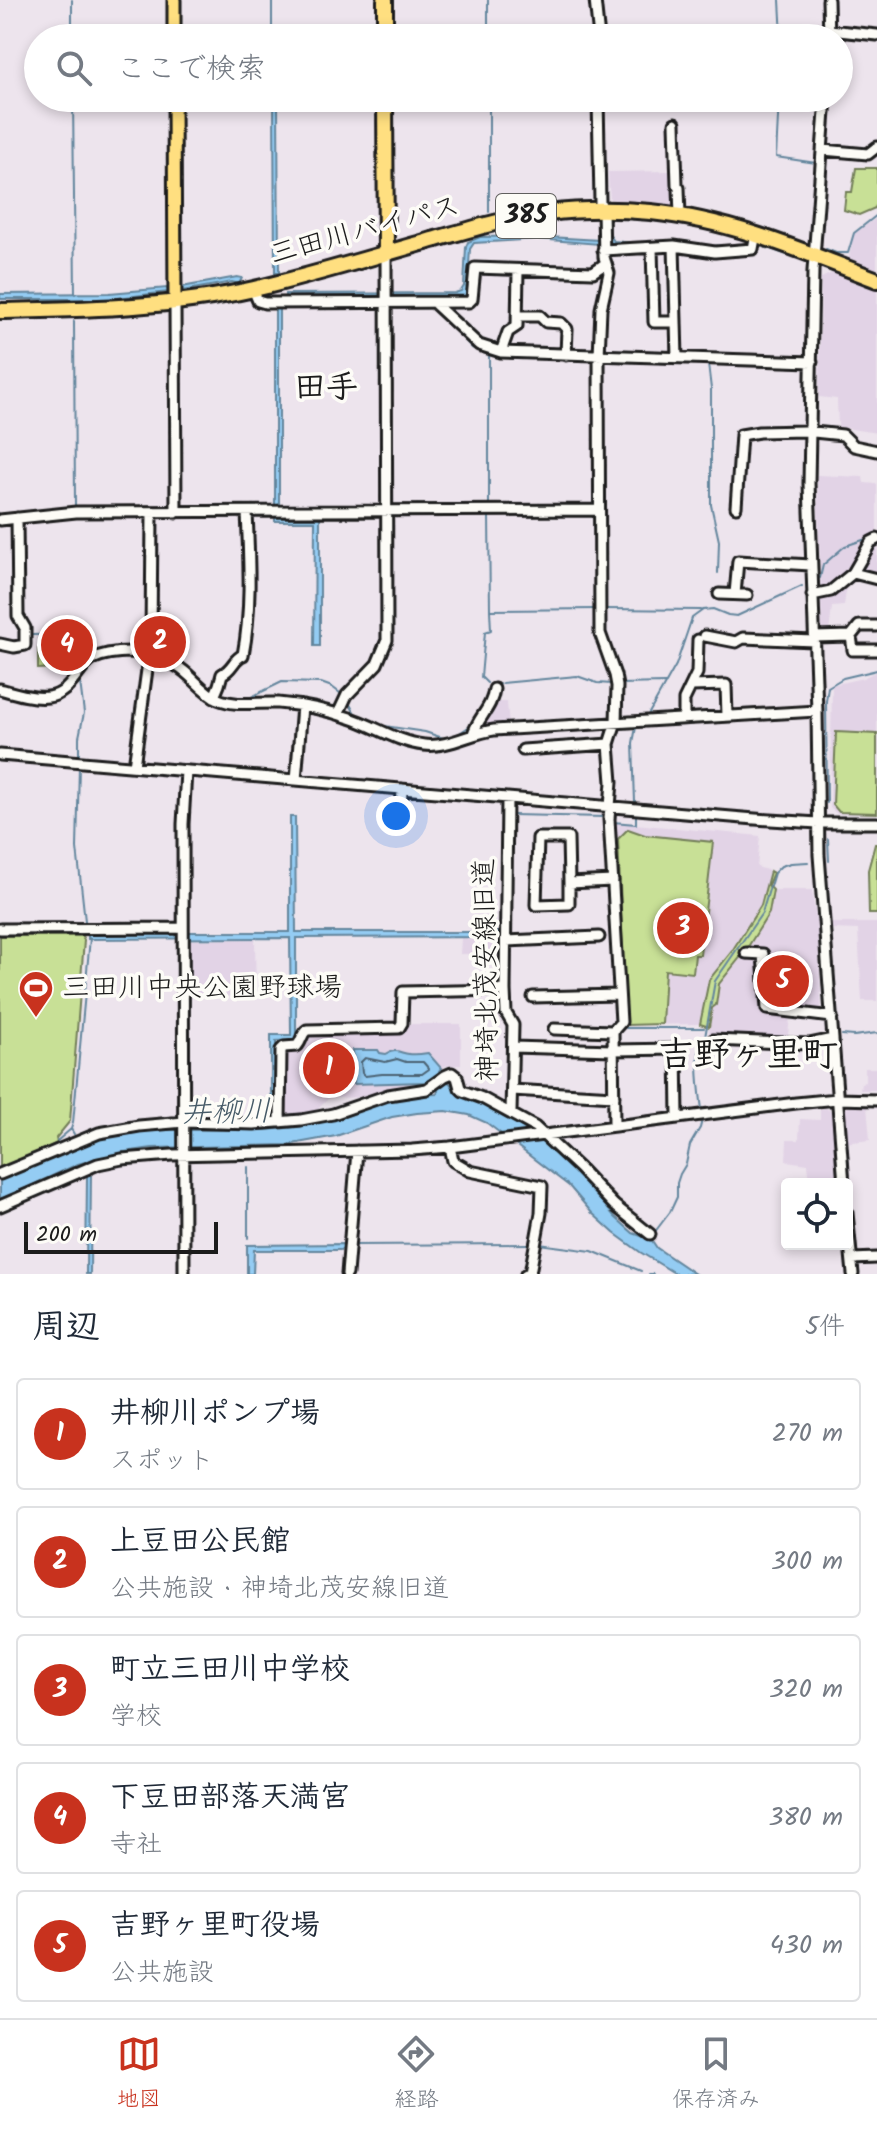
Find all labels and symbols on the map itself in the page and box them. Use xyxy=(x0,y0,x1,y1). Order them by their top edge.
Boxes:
street label: 三田川バイパス xyxy=(265,184,465,278)
road number: 385 xyxy=(496,194,556,238)
district label: 田手 xyxy=(294,363,358,414)
pin: 2 xyxy=(134,612,186,672)
pin: 4 xyxy=(41,615,93,675)
your location xyxy=(376,796,416,836)
street label: 神埼北茂安線旧道 xyxy=(463,858,511,1082)
pin: 3 xyxy=(657,898,709,958)
pin: 5 xyxy=(757,951,809,1011)
place label: 三田川中央公園野球場 xyxy=(62,966,342,1011)
sports icon: 三田川中央公園野球場 xyxy=(17,969,55,1019)
district label: 吉野ヶ里町 xyxy=(658,1028,838,1085)
pin: 1 xyxy=(303,1038,355,1098)
water label: 井柳川 xyxy=(181,1088,271,1138)
scale bar xyxy=(24,1218,218,1254)

